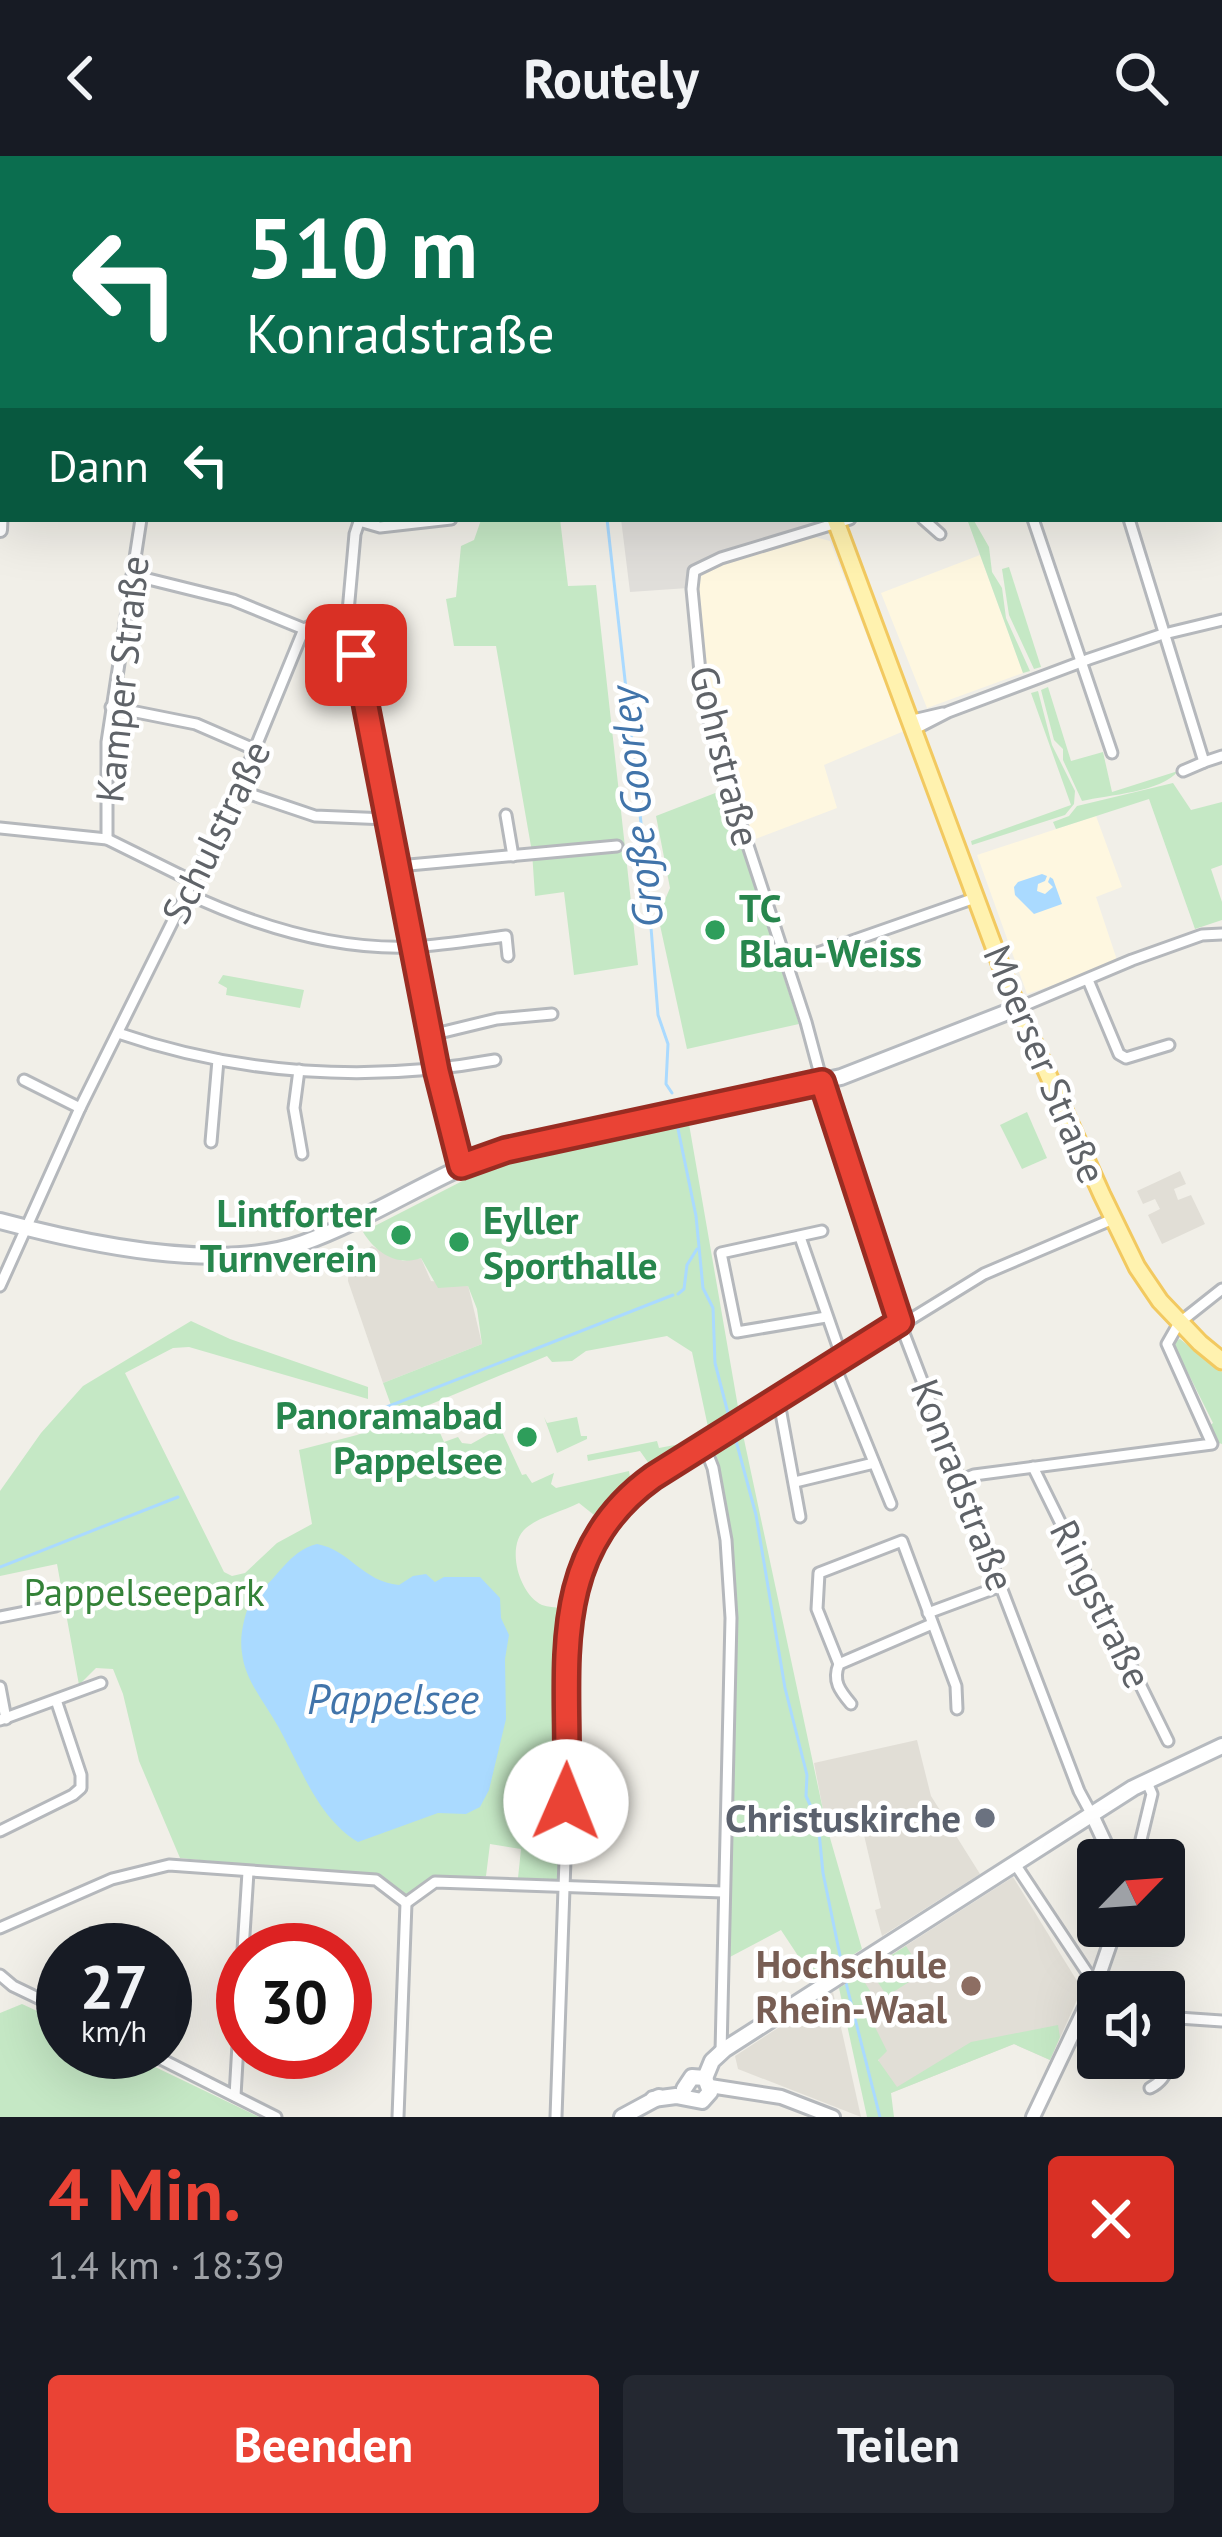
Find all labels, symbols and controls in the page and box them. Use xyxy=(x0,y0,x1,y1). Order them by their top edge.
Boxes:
text: Routely xyxy=(523,43,699,113)
icon: back xyxy=(48,45,114,111)
icon: search xyxy=(1108,45,1174,111)
text: 510 m xyxy=(246,192,478,301)
icon: left xyxy=(48,204,204,360)
text: Konradstraße xyxy=(246,298,555,368)
icon: left xyxy=(173,432,239,498)
text: Dann xyxy=(48,436,149,494)
street label: Kamper Straße xyxy=(83,553,160,805)
pin xyxy=(305,604,407,706)
icon: arrive xyxy=(323,622,389,688)
street label: Gohrstraße xyxy=(678,660,773,852)
water label: Große Goorley xyxy=(595,681,676,930)
street label: Schulstraße xyxy=(149,732,282,932)
place label: TC Blau-Weiss xyxy=(739,882,922,978)
marker: TC Blau-Weiss xyxy=(702,917,728,943)
street label: Moerser Straße xyxy=(972,937,1119,1191)
place label: Lintforter Turnverein xyxy=(200,1187,377,1283)
place label: Eyller Sporthalle xyxy=(483,1194,658,1290)
marker: Lintforter Turnverein xyxy=(388,1222,414,1248)
marker: Eyller Sporthalle xyxy=(446,1229,472,1255)
street label: Konradstraße xyxy=(900,1372,1027,1598)
place label: Panoramabad Pappelsee xyxy=(275,1389,503,1485)
marker: Panoramabad Pappelsee xyxy=(514,1424,540,1450)
street label: Ringstraße xyxy=(1039,1511,1164,1696)
park label: Pappelseepark xyxy=(23,1566,265,1617)
water label: Pappelsee xyxy=(307,1671,479,1726)
position arrow xyxy=(503,1739,629,1865)
place label: Christuskirche xyxy=(725,1792,961,1843)
marker: Christuskirche xyxy=(972,1805,998,1831)
north arrow xyxy=(1077,1839,1185,1947)
map controls xyxy=(1077,1839,1185,2079)
speed limit sign: 30 xyxy=(216,1923,372,2079)
place label: Hochschule Rhein-Waal xyxy=(756,1938,948,2034)
text: 27 xyxy=(80,1947,148,2025)
button: sound xyxy=(1077,1971,1185,2079)
marker: Hochschule Rhein-Waal xyxy=(958,1973,984,1999)
text: km/h xyxy=(81,2011,147,2050)
text: 4 Min. xyxy=(48,2147,241,2240)
button: close xyxy=(1048,2156,1174,2282)
text: 1.4 km · 18:39 xyxy=(48,2239,284,2290)
button: Beenden xyxy=(48,2375,599,2513)
button: Teilen xyxy=(623,2375,1174,2513)

